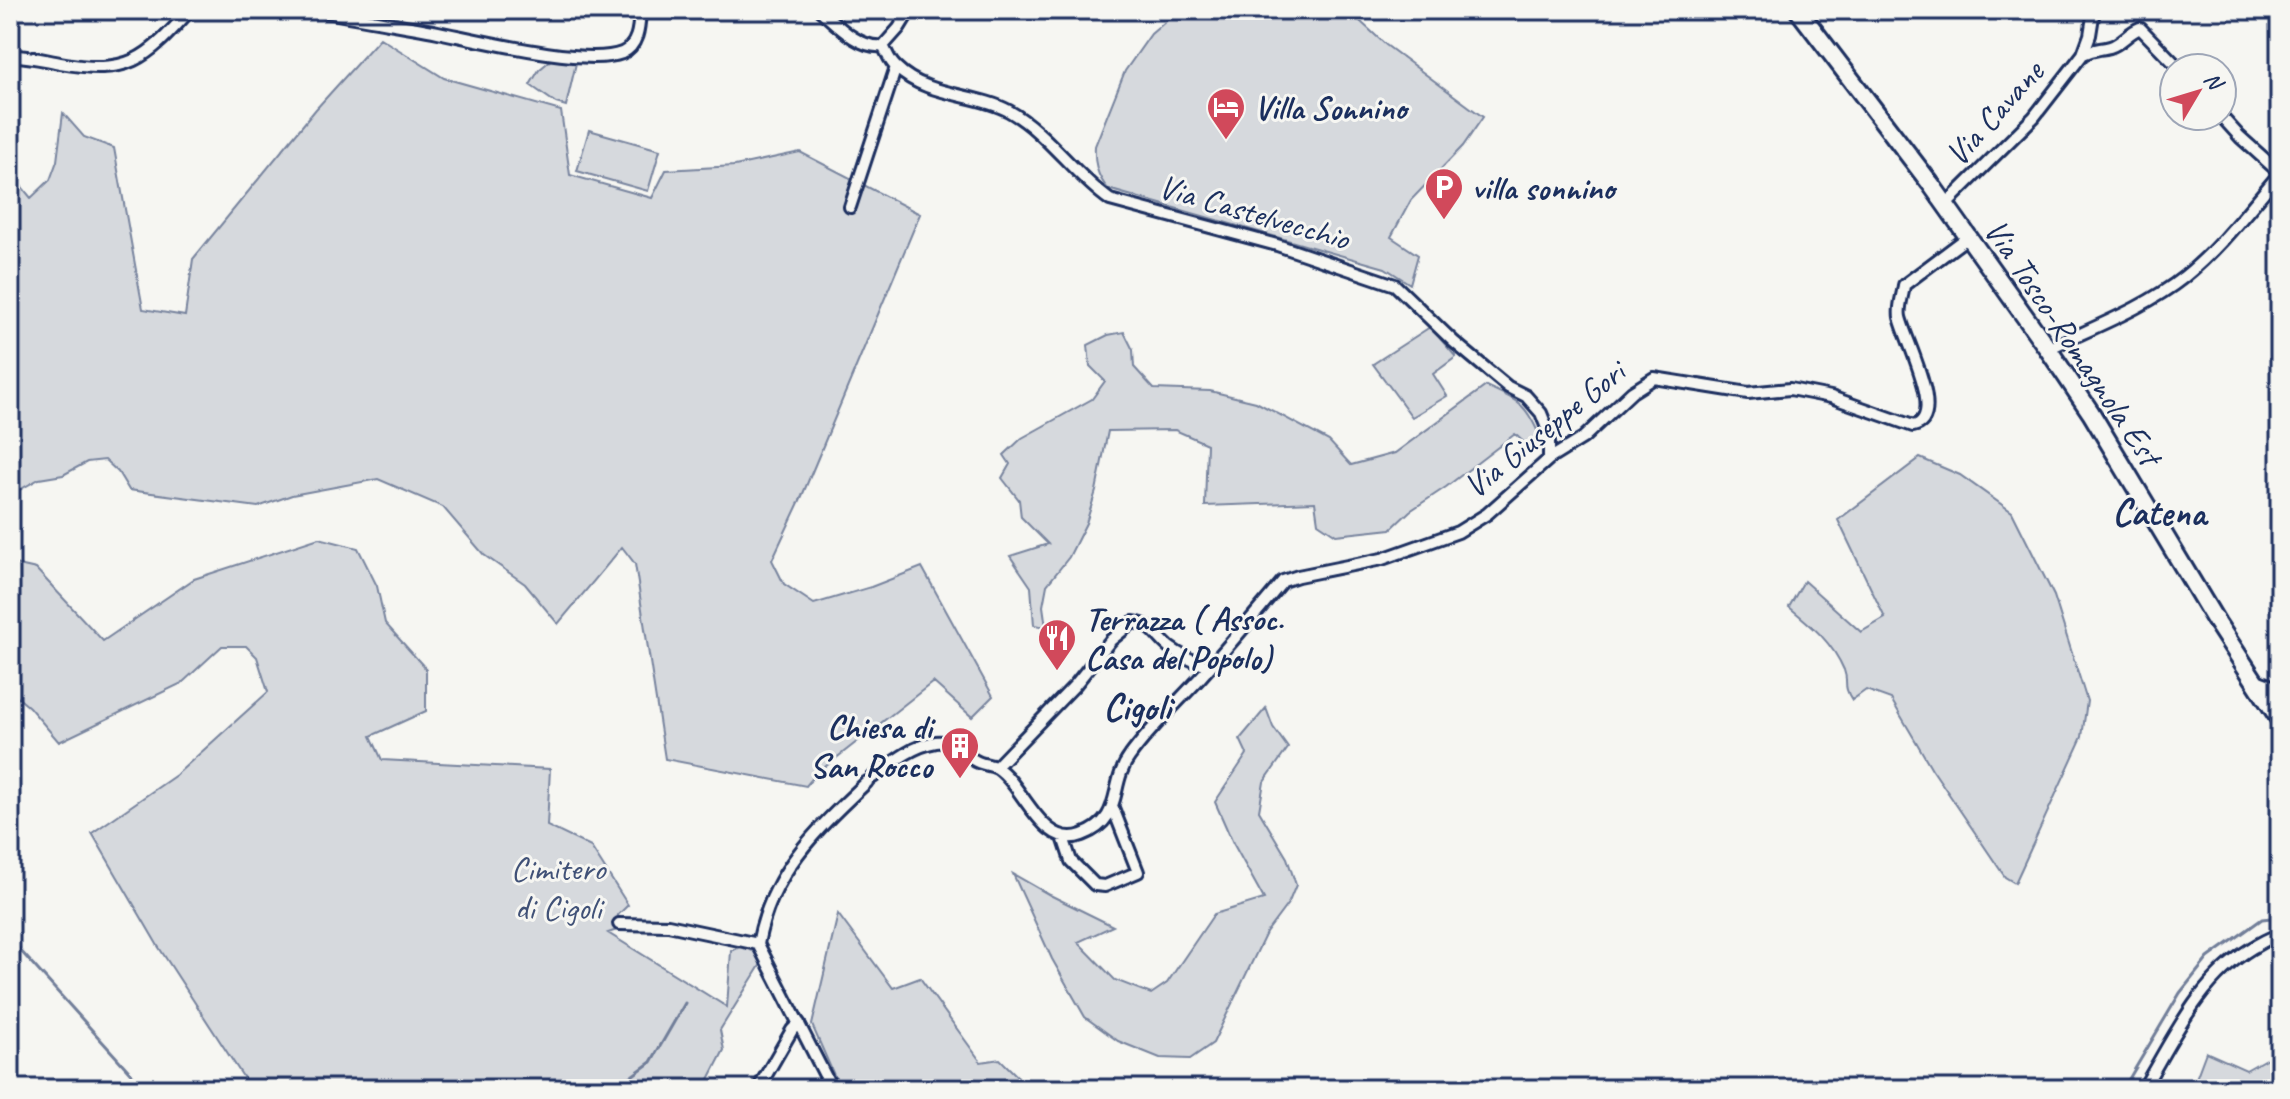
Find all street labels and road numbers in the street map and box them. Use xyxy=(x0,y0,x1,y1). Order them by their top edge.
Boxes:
street label: Via Cavane xyxy=(1935,50,2054,175)
street label: Via Castelvecchio xyxy=(1154,164,1356,260)
street label: Via Tosco-Romagnola Est xyxy=(1975,211,2174,477)
street label: Via Giuseppe Gori xyxy=(1454,348,1636,507)

